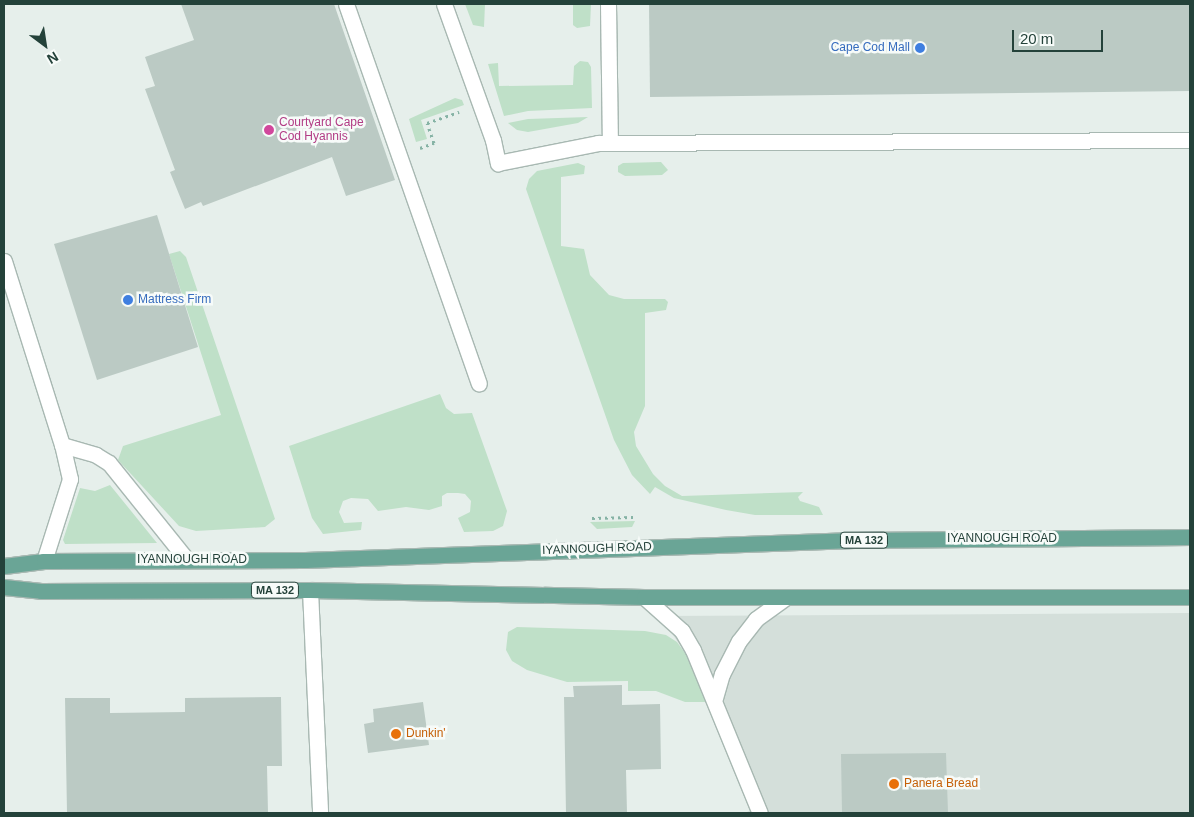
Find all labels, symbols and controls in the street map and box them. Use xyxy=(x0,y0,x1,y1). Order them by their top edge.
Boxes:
north arrow xyxy=(20,20,70,70)
scale bar xyxy=(1014,20,1105,52)
text: 20 m xyxy=(1020,30,1053,47)
place label: Cape Cod Mall xyxy=(831,41,910,55)
marker: Cape Cod Mall xyxy=(914,42,926,54)
text: N xyxy=(44,48,61,67)
place label: Courtyard Cape Cod Hyannis xyxy=(279,116,364,144)
marker: Courtyard Cape Cod Hyannis xyxy=(263,124,275,136)
place label: Mattress Firm xyxy=(138,293,211,307)
marker: Mattress Firm xyxy=(122,294,134,306)
road number: MA 132 xyxy=(839,532,889,548)
street label: IYANNOUGH ROAD xyxy=(947,532,1057,546)
street label: IYANNOUGH ROAD xyxy=(542,540,652,558)
street label: IYANNOUGH ROAD xyxy=(137,553,247,567)
road number: MA 132 xyxy=(250,582,300,598)
place label: Dunkin' xyxy=(406,727,446,741)
marker: Dunkin' xyxy=(390,728,402,740)
place label: Panera Bread xyxy=(904,777,978,791)
marker: Panera Bread xyxy=(888,778,900,790)

